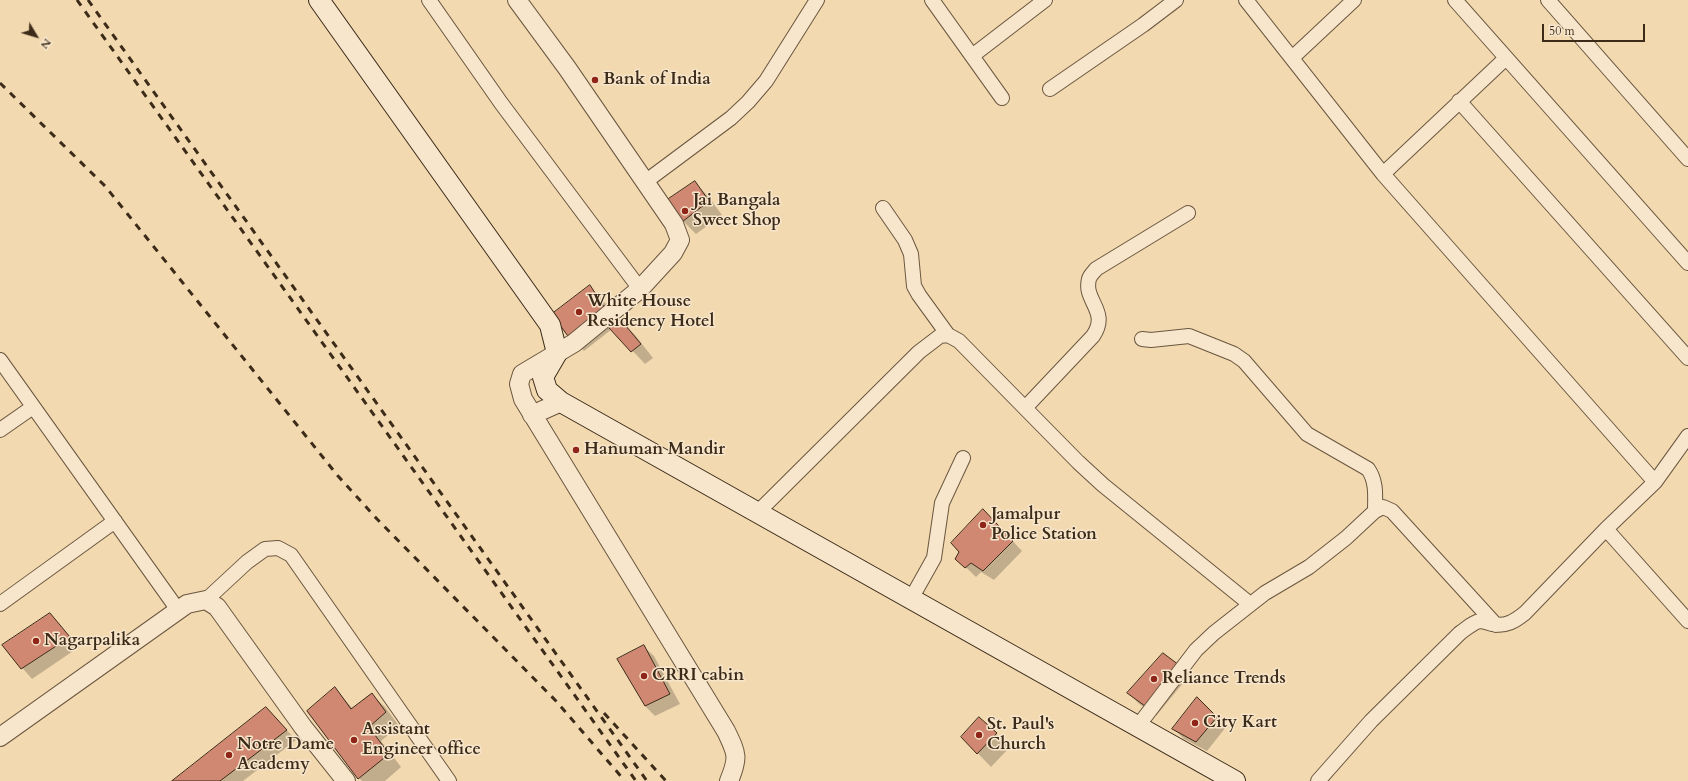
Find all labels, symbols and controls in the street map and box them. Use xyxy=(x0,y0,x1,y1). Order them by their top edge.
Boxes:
north arrow xyxy=(16,16,56,56)
scale bar xyxy=(1544,16,1647,42)
text: 50 m xyxy=(1549,23,1575,39)
text: N xyxy=(37,35,55,52)
place label: Bank of India xyxy=(603,70,711,90)
marker: Bank of India xyxy=(590,75,600,85)
place label: Jai Bangala Sweet Shop xyxy=(693,191,781,231)
marker: Jai Bangala Sweet Shop xyxy=(680,206,690,216)
place label: White House Residency Hotel xyxy=(587,292,714,332)
marker: White House Residency Hotel xyxy=(574,307,584,317)
place label: Hanuman Mandir xyxy=(584,440,725,460)
marker: Hanuman Mandir xyxy=(571,445,581,455)
place label: Jamalpur Police Station xyxy=(991,505,1097,545)
marker: Jamalpur Police Station xyxy=(978,520,988,530)
place label: Nagarpalika xyxy=(44,631,140,651)
marker: Nagarpalika xyxy=(31,636,41,646)
place label: CRRI cabin xyxy=(652,666,744,686)
place label: Reliance Trends xyxy=(1162,669,1286,689)
marker: CRRI cabin xyxy=(639,671,649,681)
marker: Reliance Trends xyxy=(1149,674,1159,684)
place label: City Kart xyxy=(1203,713,1277,733)
place label: St. Paul's Church xyxy=(987,715,1054,755)
marker: City Kart xyxy=(1190,718,1200,728)
place label: Assistant Engineer office xyxy=(362,720,481,760)
marker: St. Paul's Church xyxy=(974,730,984,740)
place label: Notre Dame Academy xyxy=(237,735,334,775)
marker: Assistant Engineer office xyxy=(349,735,359,745)
marker: Notre Dame Academy xyxy=(224,750,234,760)

